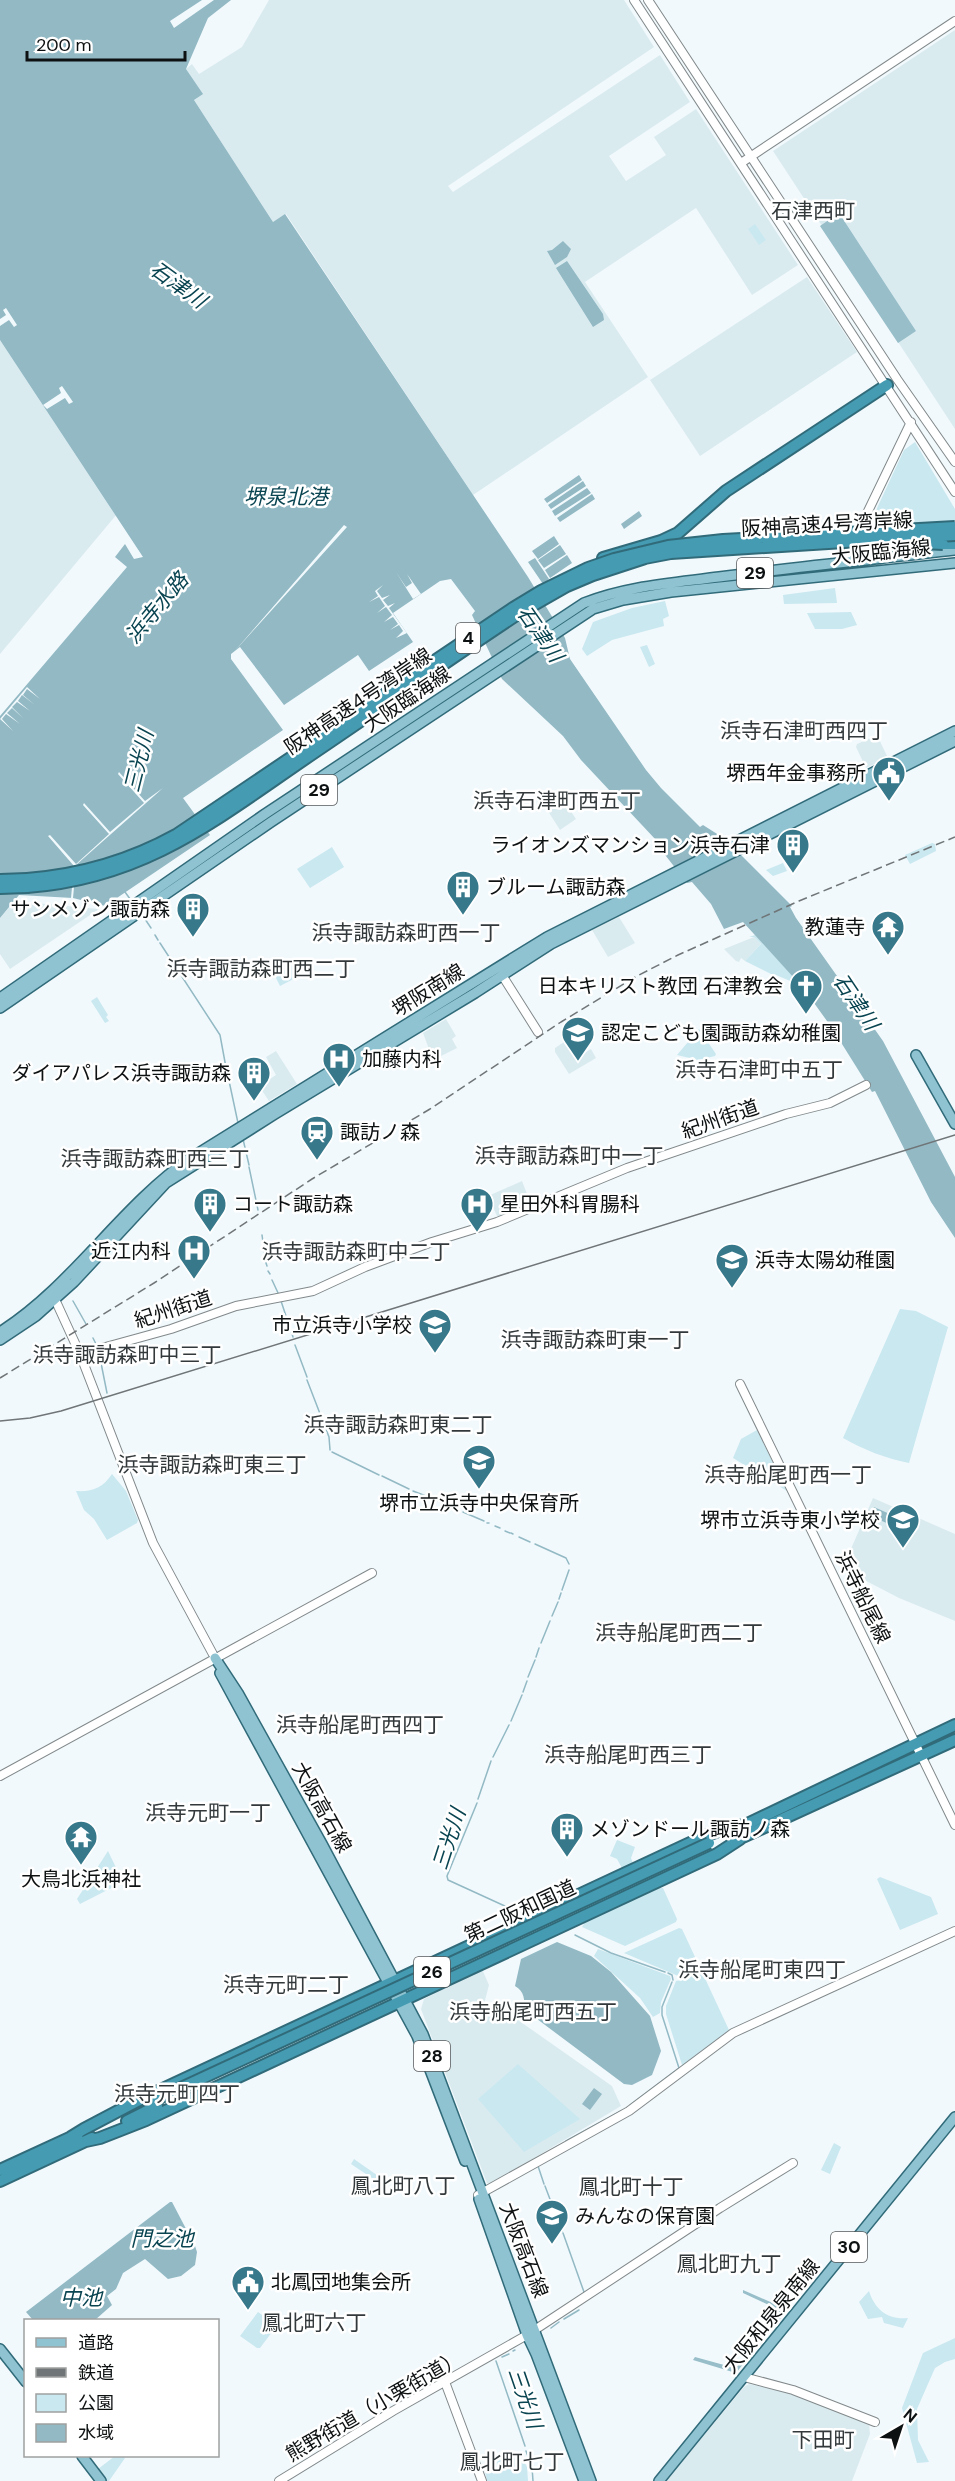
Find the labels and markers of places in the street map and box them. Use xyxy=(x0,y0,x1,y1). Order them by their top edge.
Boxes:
public building icon: 堺西年金事務所 xyxy=(871,755,907,802)
place label: 堺西年金事務所 xyxy=(726,760,866,786)
building icon: ライオンズマンション浜寺石津 xyxy=(775,827,811,874)
place label: ライオンズマンション浜寺石津 xyxy=(490,832,770,858)
building icon: ブルーム諏訪森 xyxy=(445,869,481,916)
place label: ブルーム諏訪森 xyxy=(486,874,625,900)
building icon: サンメゾン諏訪森 xyxy=(175,891,211,938)
place label: サンメゾン諏訪森 xyxy=(11,896,170,922)
temple icon: 教蓮寺 xyxy=(870,909,906,956)
place label: 教蓮寺 xyxy=(805,914,865,940)
church icon: 日本キリスト教団 石津教会 xyxy=(788,968,824,1015)
place label: 日本キリスト教団 石津教会 xyxy=(538,973,783,999)
school or university icon: 認定こども園諏訪森幼稚園 xyxy=(560,1015,596,1062)
place label: 認定こども園諏訪森幼稚園 xyxy=(601,1020,841,1046)
hospital icon: 加藤内科 xyxy=(321,1041,357,1088)
place label: 加藤内科 xyxy=(362,1046,442,1072)
building icon: ダイアパレス浜寺諏訪森 xyxy=(236,1055,272,1102)
place label: ダイアパレス浜寺諏訪森 xyxy=(11,1060,231,1086)
station icon: 諏訪ノ森 xyxy=(299,1114,335,1161)
place label: 諏訪ノ森 xyxy=(340,1119,420,1145)
building icon: コート諏訪森 xyxy=(192,1186,228,1233)
hospital icon: 星田外科胃腸科 xyxy=(459,1186,495,1233)
place label: コート諏訪森 xyxy=(233,1191,353,1217)
place label: 星田外科胃腸科 xyxy=(500,1191,640,1217)
hospital icon: 近江内科 xyxy=(176,1233,212,1280)
place label: 近江内科 xyxy=(91,1238,171,1264)
school or university icon: 浜寺太陽幼稚園 xyxy=(714,1242,750,1289)
place label: 浜寺太陽幼稚園 xyxy=(755,1247,895,1273)
school or university icon: 市立浜寺小学校 xyxy=(417,1307,453,1354)
place label: 市立浜寺小学校 xyxy=(272,1312,412,1338)
school or university icon: 堺市立浜寺中央保育所 xyxy=(461,1443,497,1490)
place label: 堺市立浜寺中央保育所 xyxy=(379,1490,579,1516)
school or university icon: 堺市立浜寺東小学校 xyxy=(885,1502,921,1549)
place label: 堺市立浜寺東小学校 xyxy=(700,1507,880,1533)
building icon: メゾンドール諏訪ノ森 xyxy=(549,1811,585,1858)
place label: メゾンドール諏訪ノ森 xyxy=(590,1816,790,1842)
temple icon: 大鳥北浜神社 xyxy=(63,1819,99,1866)
place label: 大鳥北浜神社 xyxy=(21,1866,141,1892)
school or university icon: みんなの保育園 xyxy=(534,2198,570,2245)
place label: みんなの保育園 xyxy=(575,2203,715,2229)
public building icon: 北鳳団地集会所 xyxy=(230,2264,266,2311)
place label: 北鳳団地集会所 xyxy=(271,2269,411,2295)

